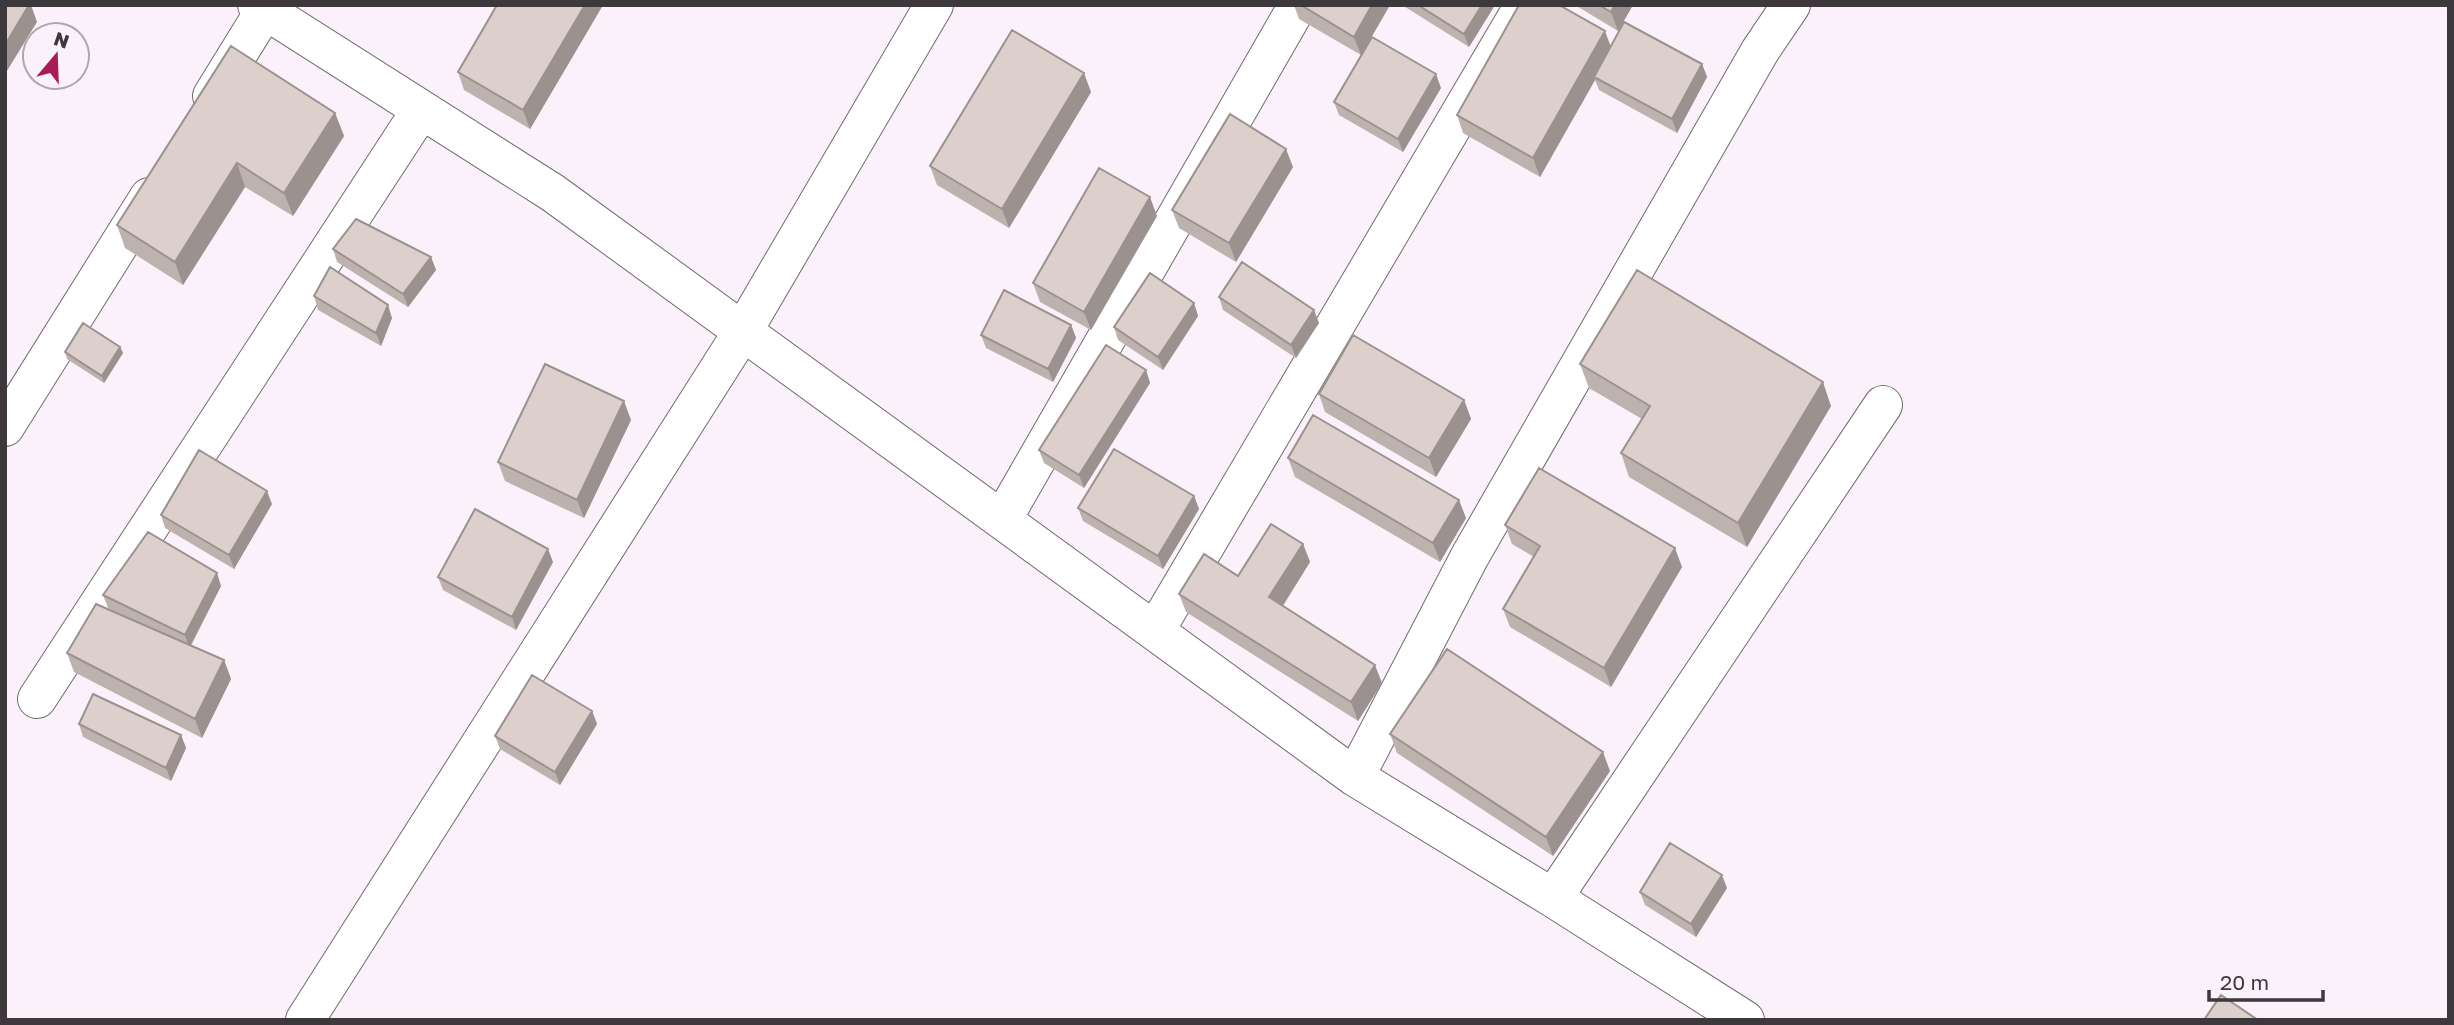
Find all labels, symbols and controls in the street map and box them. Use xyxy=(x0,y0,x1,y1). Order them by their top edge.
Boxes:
north arrow xyxy=(21,21,91,91)
text: N xyxy=(51,26,72,53)
scale bar xyxy=(2209,958,2323,1002)
text: 20 m xyxy=(2220,969,2269,995)

